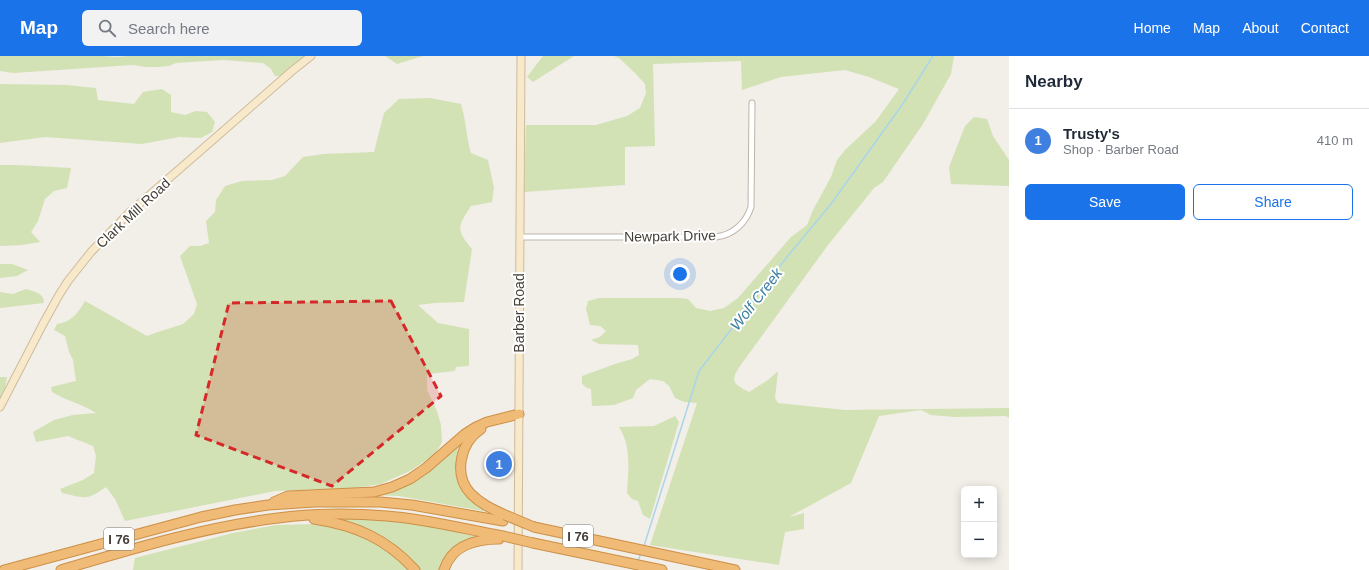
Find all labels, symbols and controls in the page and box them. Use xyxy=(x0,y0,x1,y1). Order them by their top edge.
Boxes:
search box xyxy=(82,10,362,46)
text: Map xyxy=(20,17,58,38)
icon: search xyxy=(96,17,118,39)
text: Search here xyxy=(128,20,210,37)
text: Home xyxy=(1134,20,1171,36)
text: Map xyxy=(1193,20,1220,36)
text: About xyxy=(1242,20,1279,36)
text: Contact xyxy=(1301,20,1349,36)
text: Nearby xyxy=(1025,72,1083,91)
text: Trusty's xyxy=(1063,125,1120,142)
text: 1 xyxy=(1034,133,1042,148)
text: 410 m xyxy=(1317,133,1353,148)
text: Shop · Barber Road xyxy=(1063,142,1179,157)
street label: Clark Mill Road xyxy=(93,175,173,251)
button: Save xyxy=(1025,184,1185,220)
button: Share xyxy=(1193,184,1353,220)
street label: Newpark Drive xyxy=(624,227,716,245)
water label: Wolf Creek xyxy=(726,263,786,333)
your location xyxy=(670,264,690,284)
street label: Barber Road xyxy=(511,273,527,353)
pin: 1 xyxy=(486,449,512,479)
map controls xyxy=(961,486,997,558)
button: + xyxy=(961,486,997,522)
button: − xyxy=(961,522,997,558)
road number: I 76 xyxy=(563,525,593,547)
road number: I 76 xyxy=(104,528,134,550)

